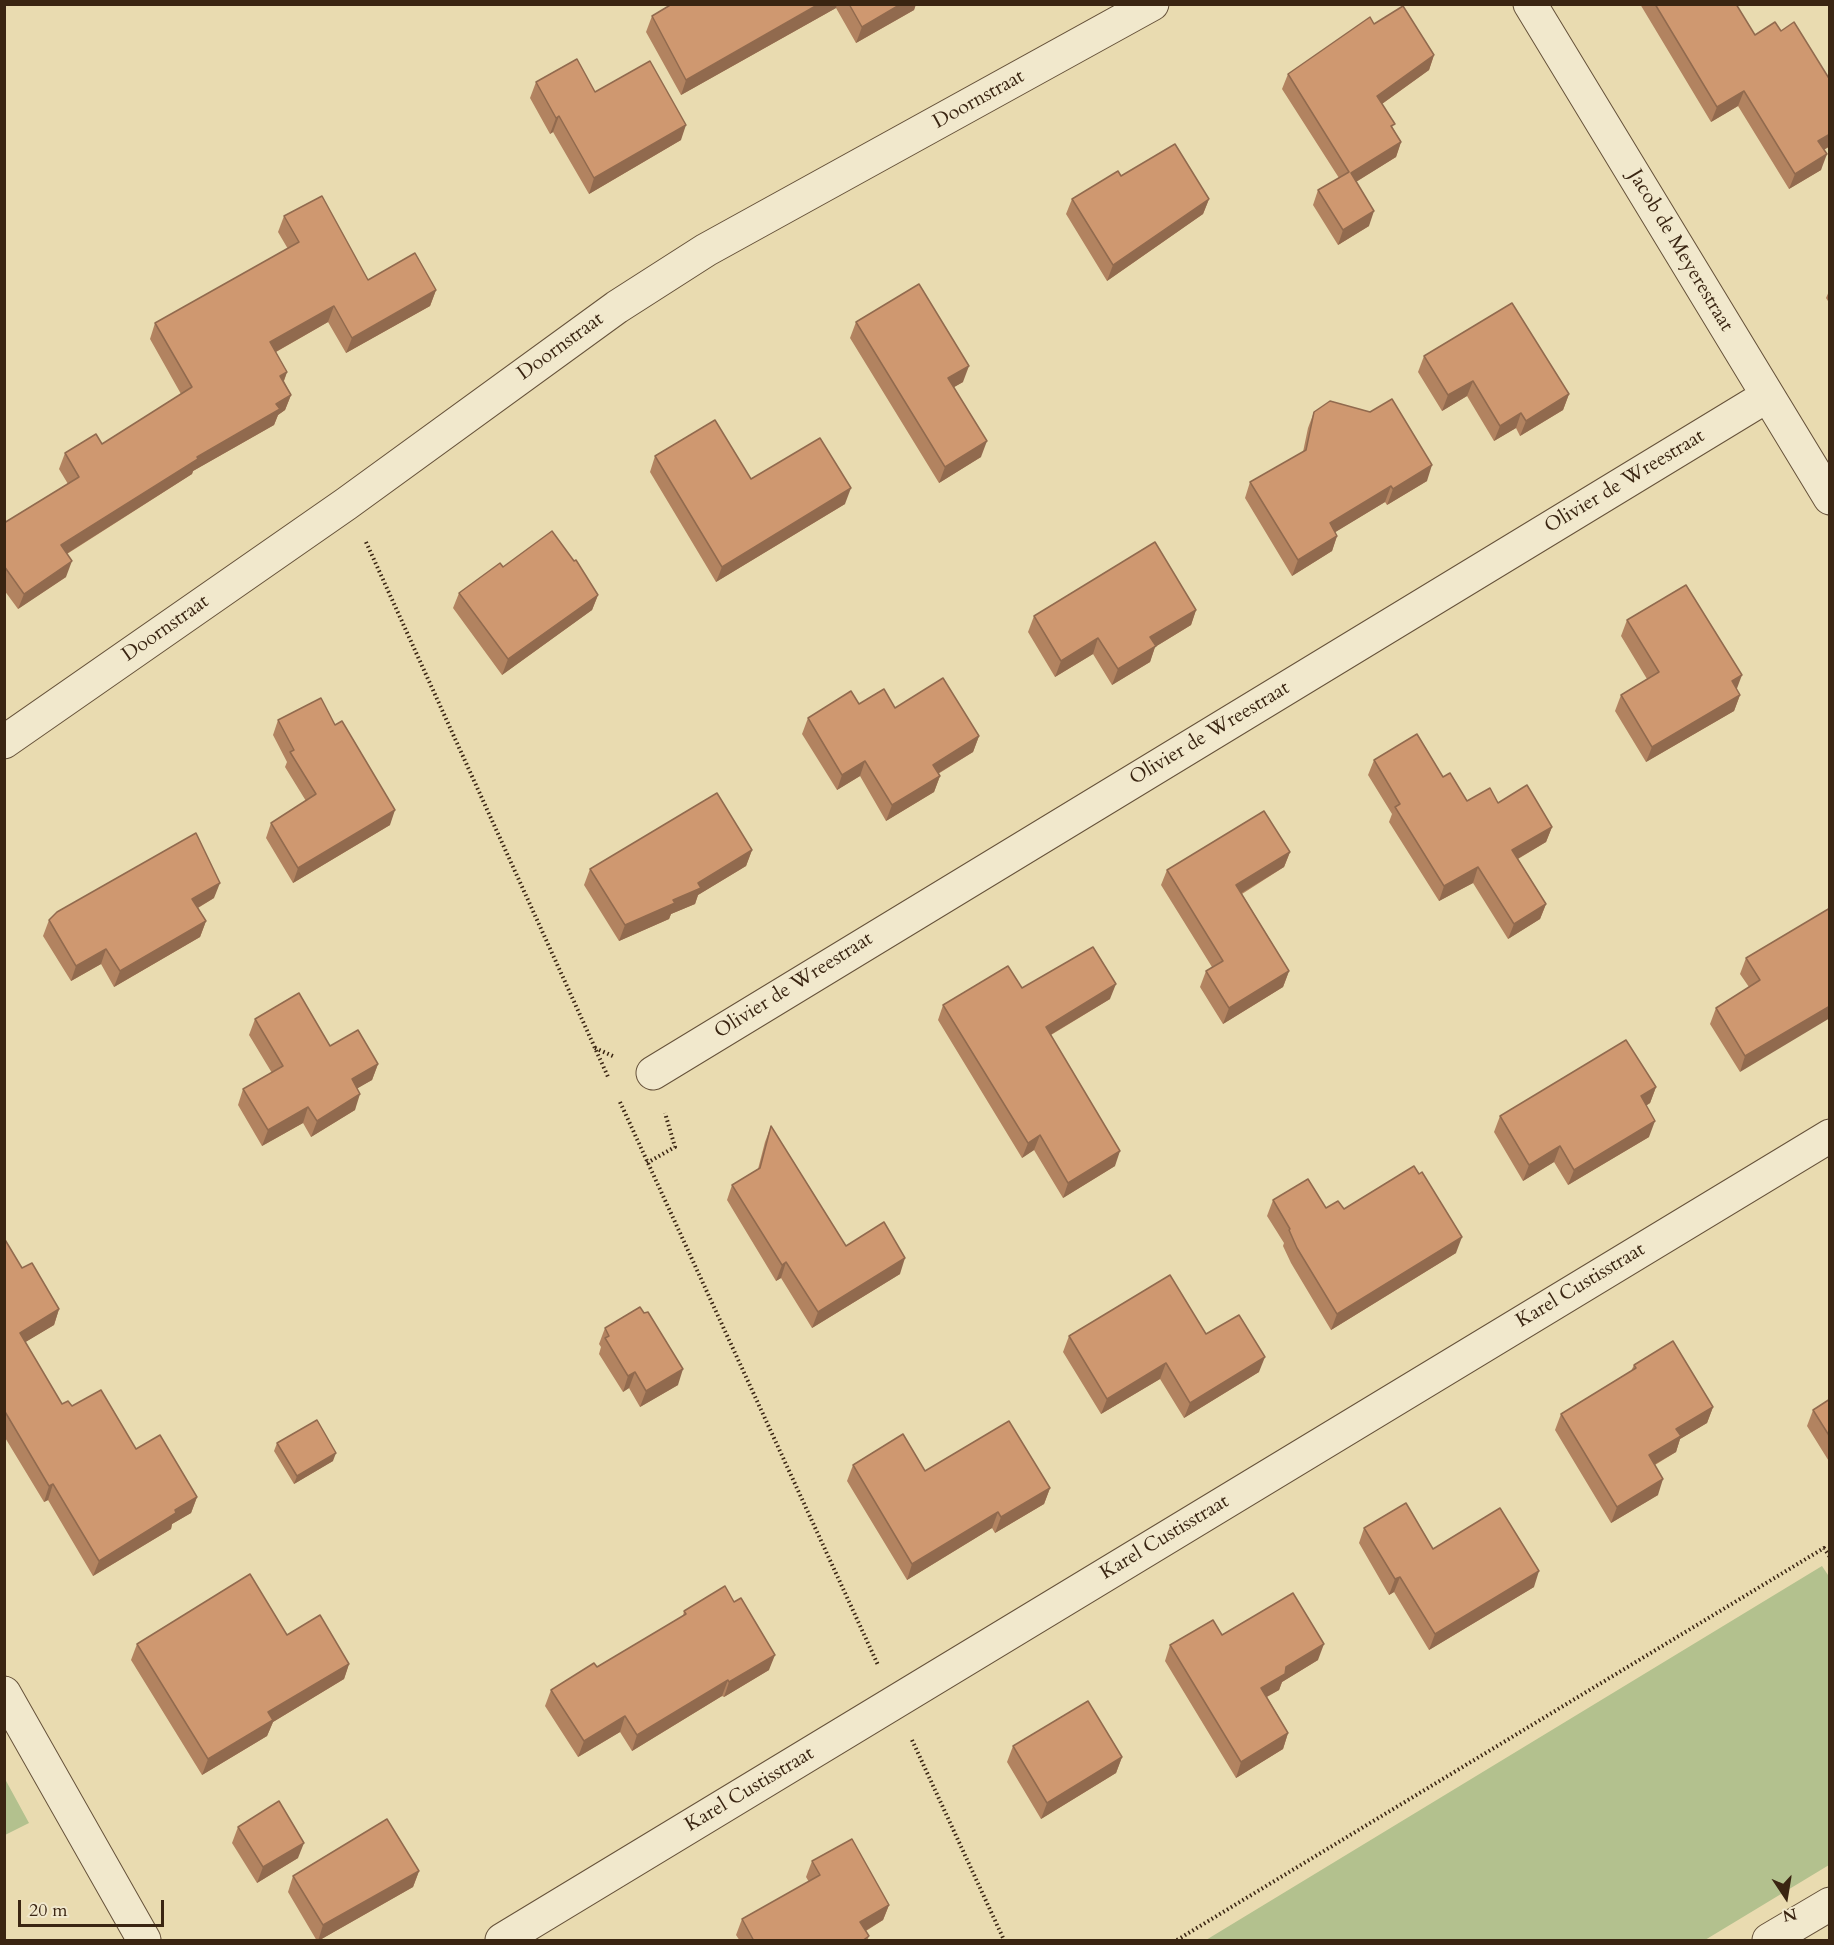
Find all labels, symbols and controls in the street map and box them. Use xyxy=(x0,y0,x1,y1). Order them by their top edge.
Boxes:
street label: Doornstraat xyxy=(929,65,1029,135)
street label: Jacob de Meyerestraat xyxy=(1622,166,1738,336)
street label: Doornstraat xyxy=(513,308,609,386)
street label: Olivier de Wreestraat xyxy=(1541,425,1709,539)
street label: Doornstraat xyxy=(118,590,214,668)
street label: Olivier de Wreestraat xyxy=(1126,677,1294,791)
street label: Olivier de Wreestraat xyxy=(710,928,878,1044)
street label: Karel Custisstraat xyxy=(1512,1238,1650,1334)
street label: Karel Custisstraat xyxy=(1096,1490,1234,1586)
street label: Karel Custisstraat xyxy=(681,1742,819,1838)
north arrow xyxy=(1756,1867,1816,1927)
scale bar xyxy=(21,1888,166,1926)
text: 20 m xyxy=(29,1898,68,1923)
text: N xyxy=(1781,1902,1799,1927)

